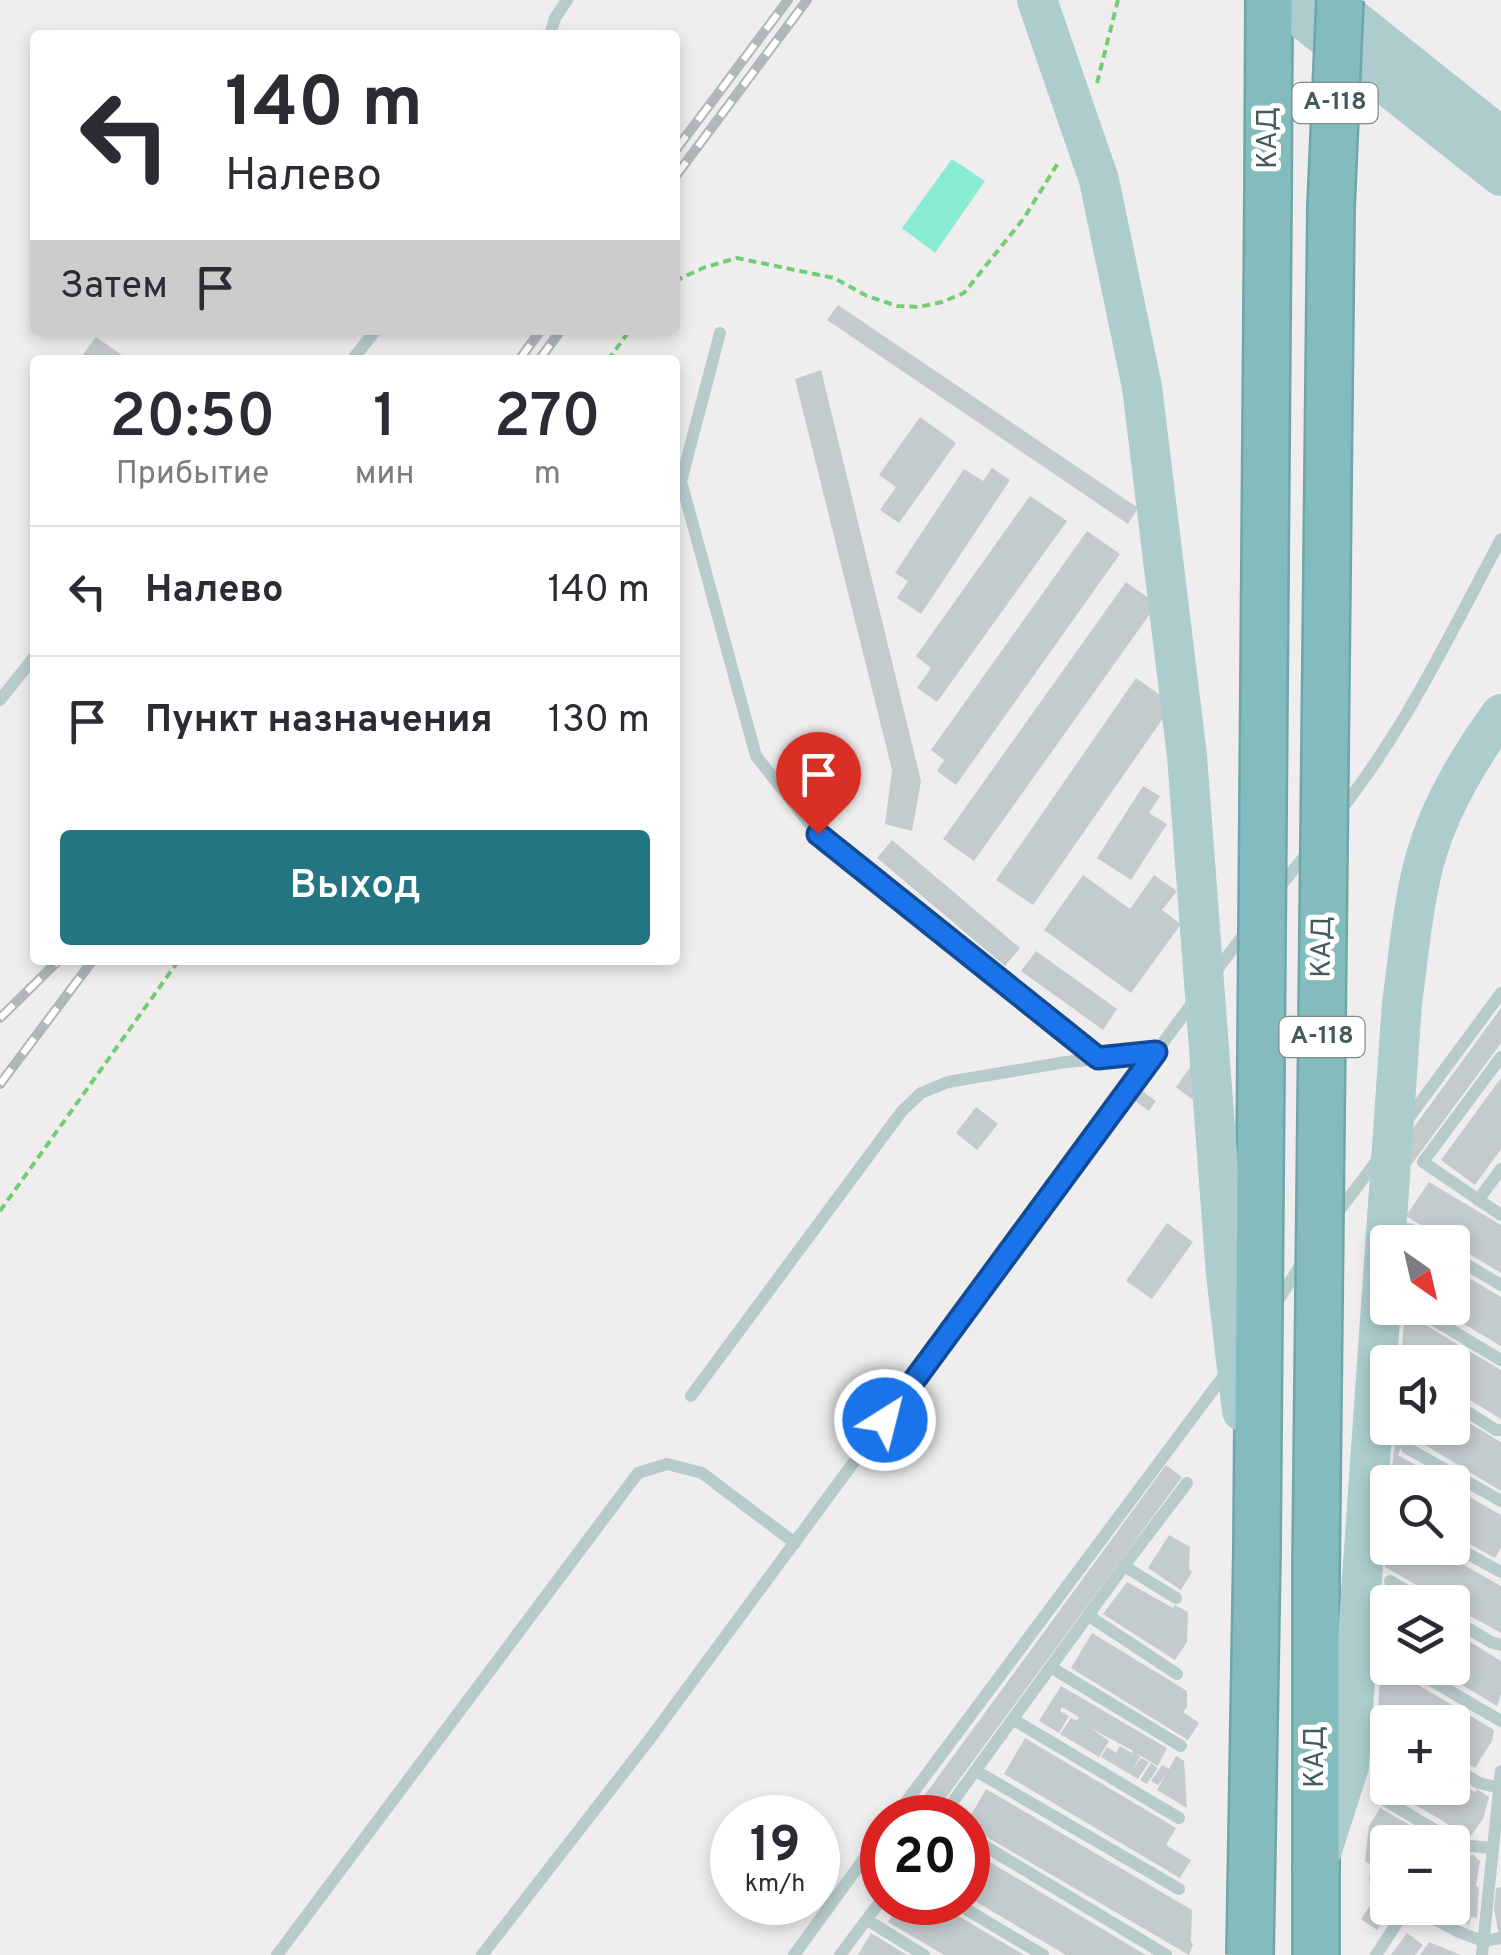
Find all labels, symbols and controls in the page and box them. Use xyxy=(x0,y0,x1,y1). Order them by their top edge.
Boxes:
text: 140 m xyxy=(225,62,423,151)
icon: left xyxy=(60,70,190,200)
road number: А-118 xyxy=(1292,83,1378,123)
street label: КАД xyxy=(1251,107,1287,169)
text: Налево xyxy=(225,149,382,206)
icon: arrive xyxy=(188,260,243,315)
text: Затем xyxy=(60,263,168,312)
text: 20:50 xyxy=(109,382,275,458)
text: 1 xyxy=(373,382,396,458)
text: 270 xyxy=(494,382,601,458)
text: Прибытие xyxy=(116,455,269,495)
text: мин xyxy=(355,455,415,495)
text: m xyxy=(534,455,561,495)
icon: left xyxy=(60,564,115,619)
text: Налево xyxy=(145,567,284,616)
text: 140 m xyxy=(547,567,650,616)
icon: arrive xyxy=(60,694,115,749)
text: Пункт назначения xyxy=(145,697,493,746)
text: 130 m xyxy=(548,697,650,746)
pin xyxy=(776,732,861,835)
icon: arrive xyxy=(791,747,846,802)
button: Выход xyxy=(60,830,650,945)
street label: КАД xyxy=(1304,916,1342,978)
road number: А-118 xyxy=(1280,1017,1364,1057)
north arrow xyxy=(1370,1225,1470,1325)
map controls xyxy=(1370,1225,1470,1925)
button: sound xyxy=(1370,1345,1470,1445)
position arrow xyxy=(833,1368,937,1472)
button: search xyxy=(1370,1465,1470,1565)
button: layers xyxy=(1370,1585,1470,1685)
button: + xyxy=(1370,1705,1470,1805)
street label: КАД xyxy=(1298,1726,1334,1788)
speed limit sign: 20 xyxy=(860,1795,990,1925)
text: 19 xyxy=(750,1816,800,1879)
button: − xyxy=(1370,1825,1470,1925)
text: km/h xyxy=(745,1869,805,1901)

